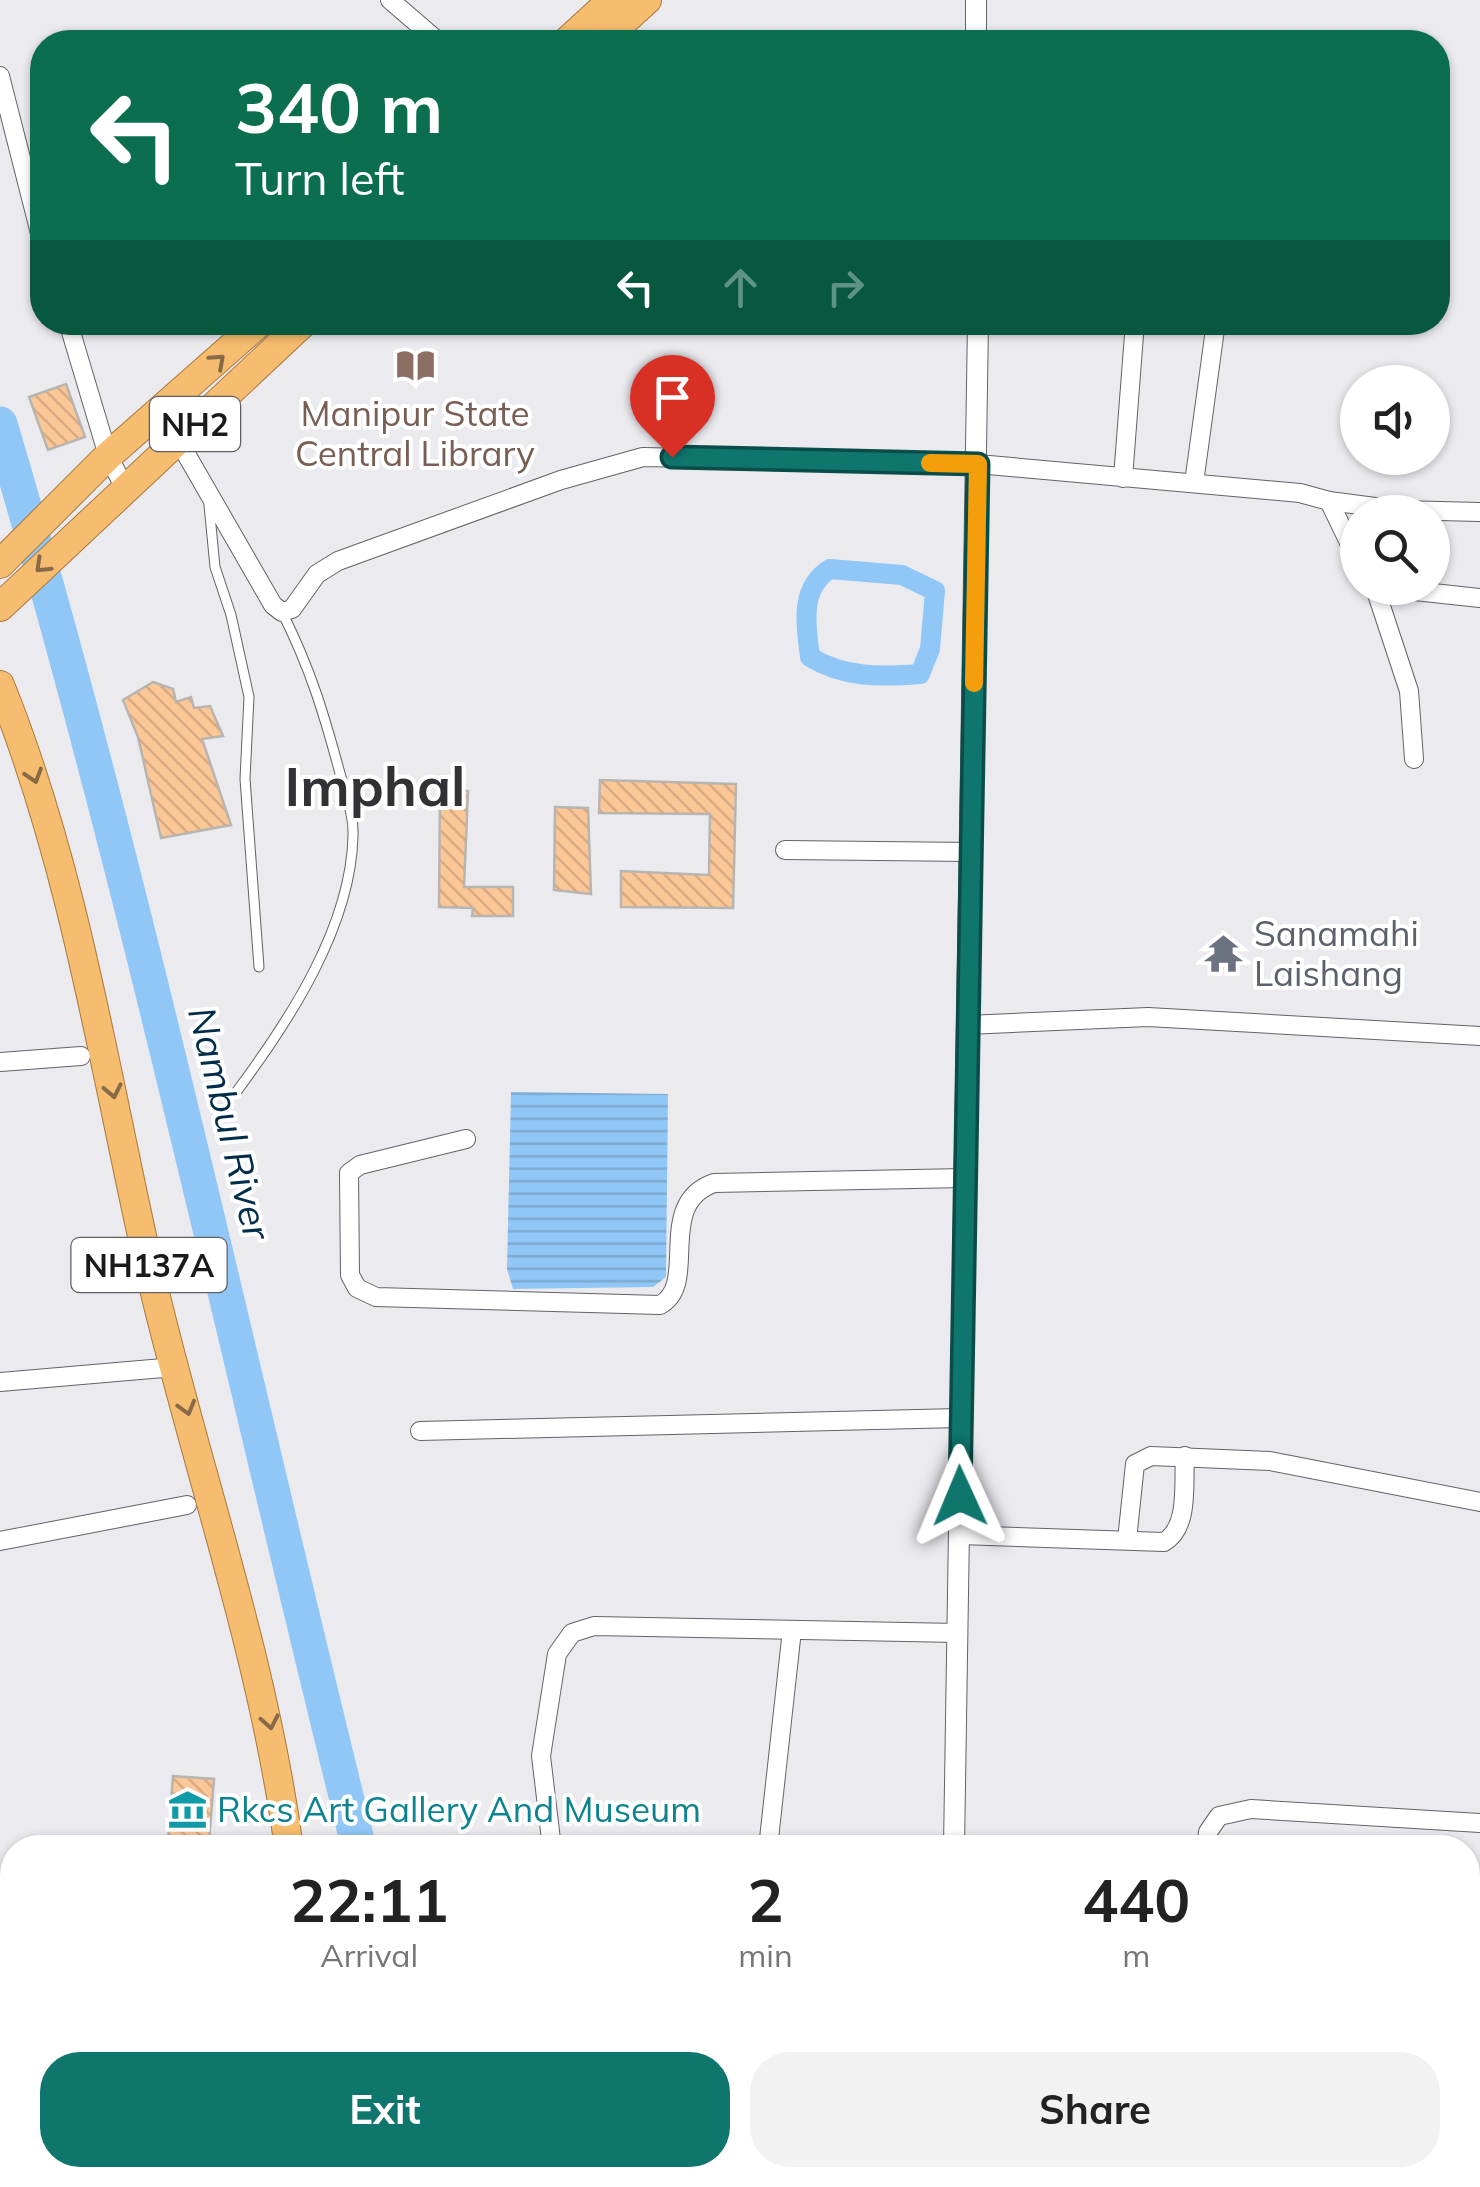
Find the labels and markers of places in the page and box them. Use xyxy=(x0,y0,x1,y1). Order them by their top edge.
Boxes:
library icon: Manipur State Central Library xyxy=(394,345,436,387)
pin xyxy=(630,355,715,458)
place label: Manipur State Central Library xyxy=(295,391,535,475)
place label: Sanamahi Laishang xyxy=(1254,911,1419,995)
temple icon: Sanamahi Laishang xyxy=(1203,932,1245,974)
place label: Rkcs Art Gallery And Museum xyxy=(217,1787,701,1831)
museum icon: Rkcs Art Gallery And Museum xyxy=(166,1788,208,1830)

